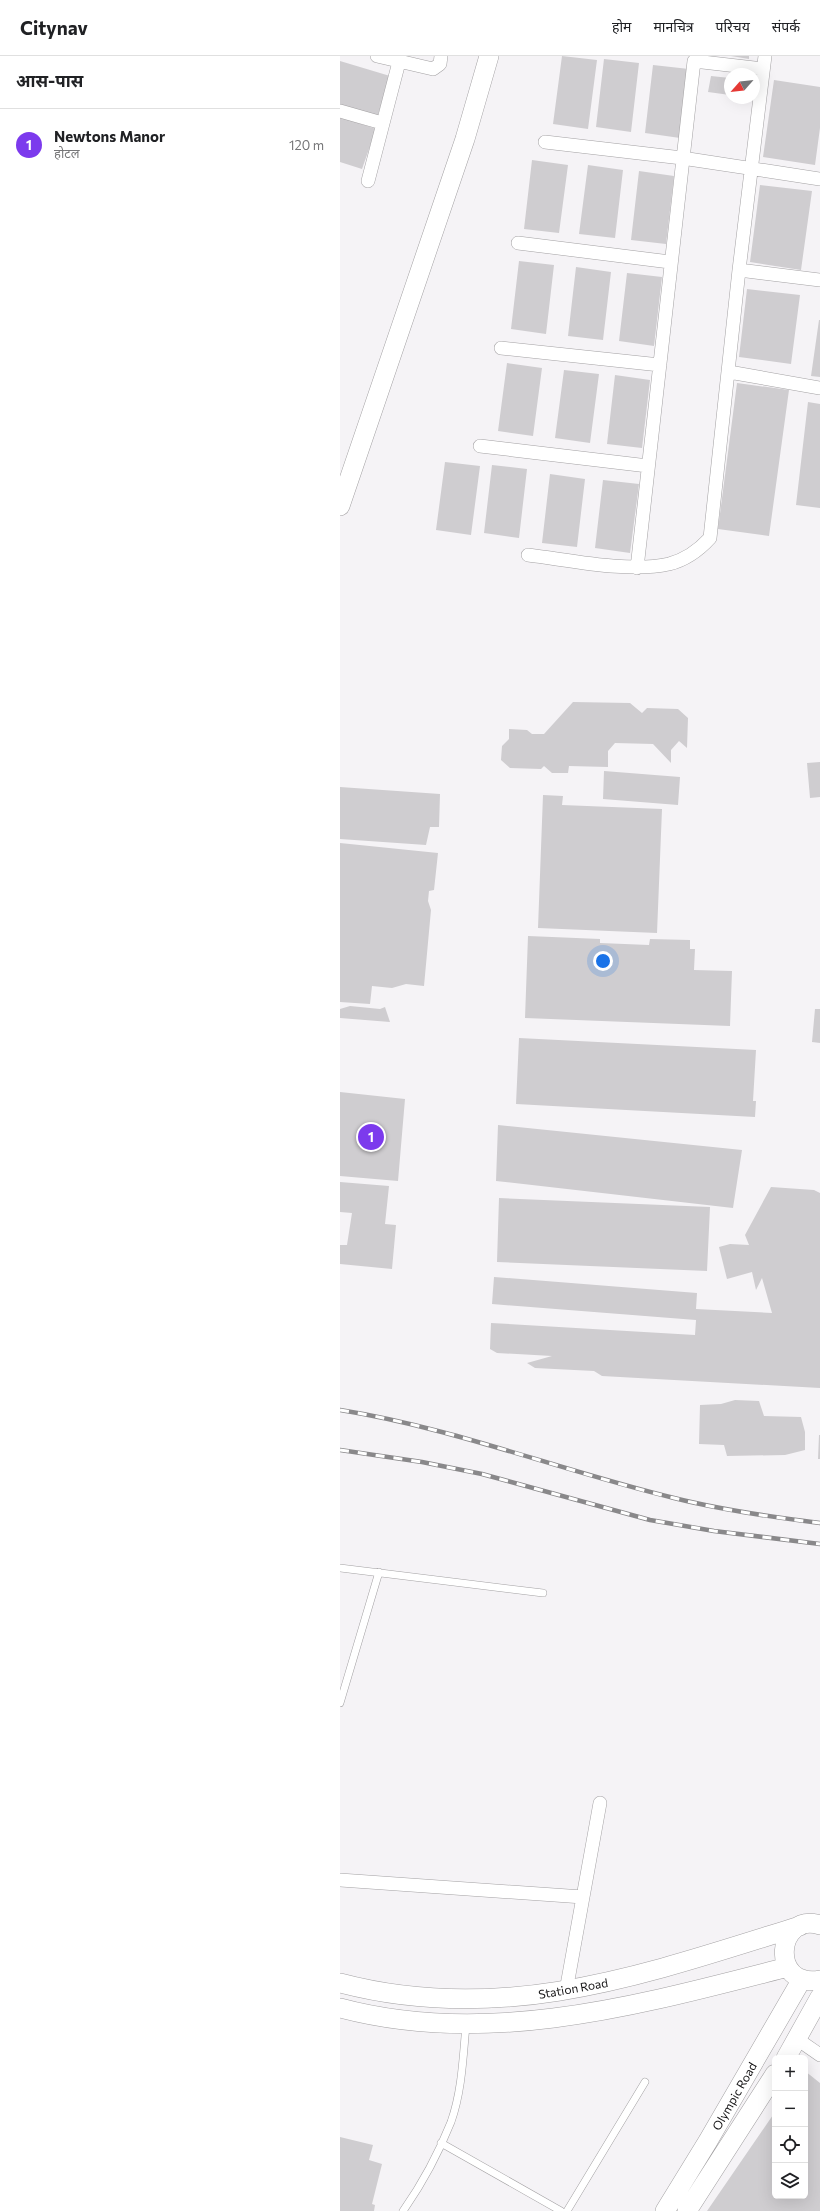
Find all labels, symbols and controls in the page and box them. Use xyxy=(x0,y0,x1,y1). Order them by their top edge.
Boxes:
text: Citynav xyxy=(20,16,88,39)
text: होम xyxy=(612,18,631,35)
text: मानचित्र xyxy=(653,18,694,35)
text: परिचय xyxy=(716,18,750,35)
text: संपर्क xyxy=(772,18,800,35)
north arrow xyxy=(724,68,760,104)
text: आस-पास xyxy=(16,70,83,91)
text: Newtons Manor xyxy=(54,127,165,145)
text: 1 xyxy=(26,137,32,153)
text: 120 m xyxy=(289,137,324,153)
text: होटल xyxy=(54,145,80,161)
your location xyxy=(593,951,613,971)
pin: 1 xyxy=(358,1122,384,1152)
street label: Station Road xyxy=(537,1975,609,2001)
map controls xyxy=(772,2055,808,2199)
button: + xyxy=(772,2055,808,2091)
street label: Olympic Road xyxy=(709,2060,759,2132)
button: − xyxy=(772,2091,808,2127)
button: locate xyxy=(772,2127,808,2163)
button: layers xyxy=(772,2163,808,2199)

